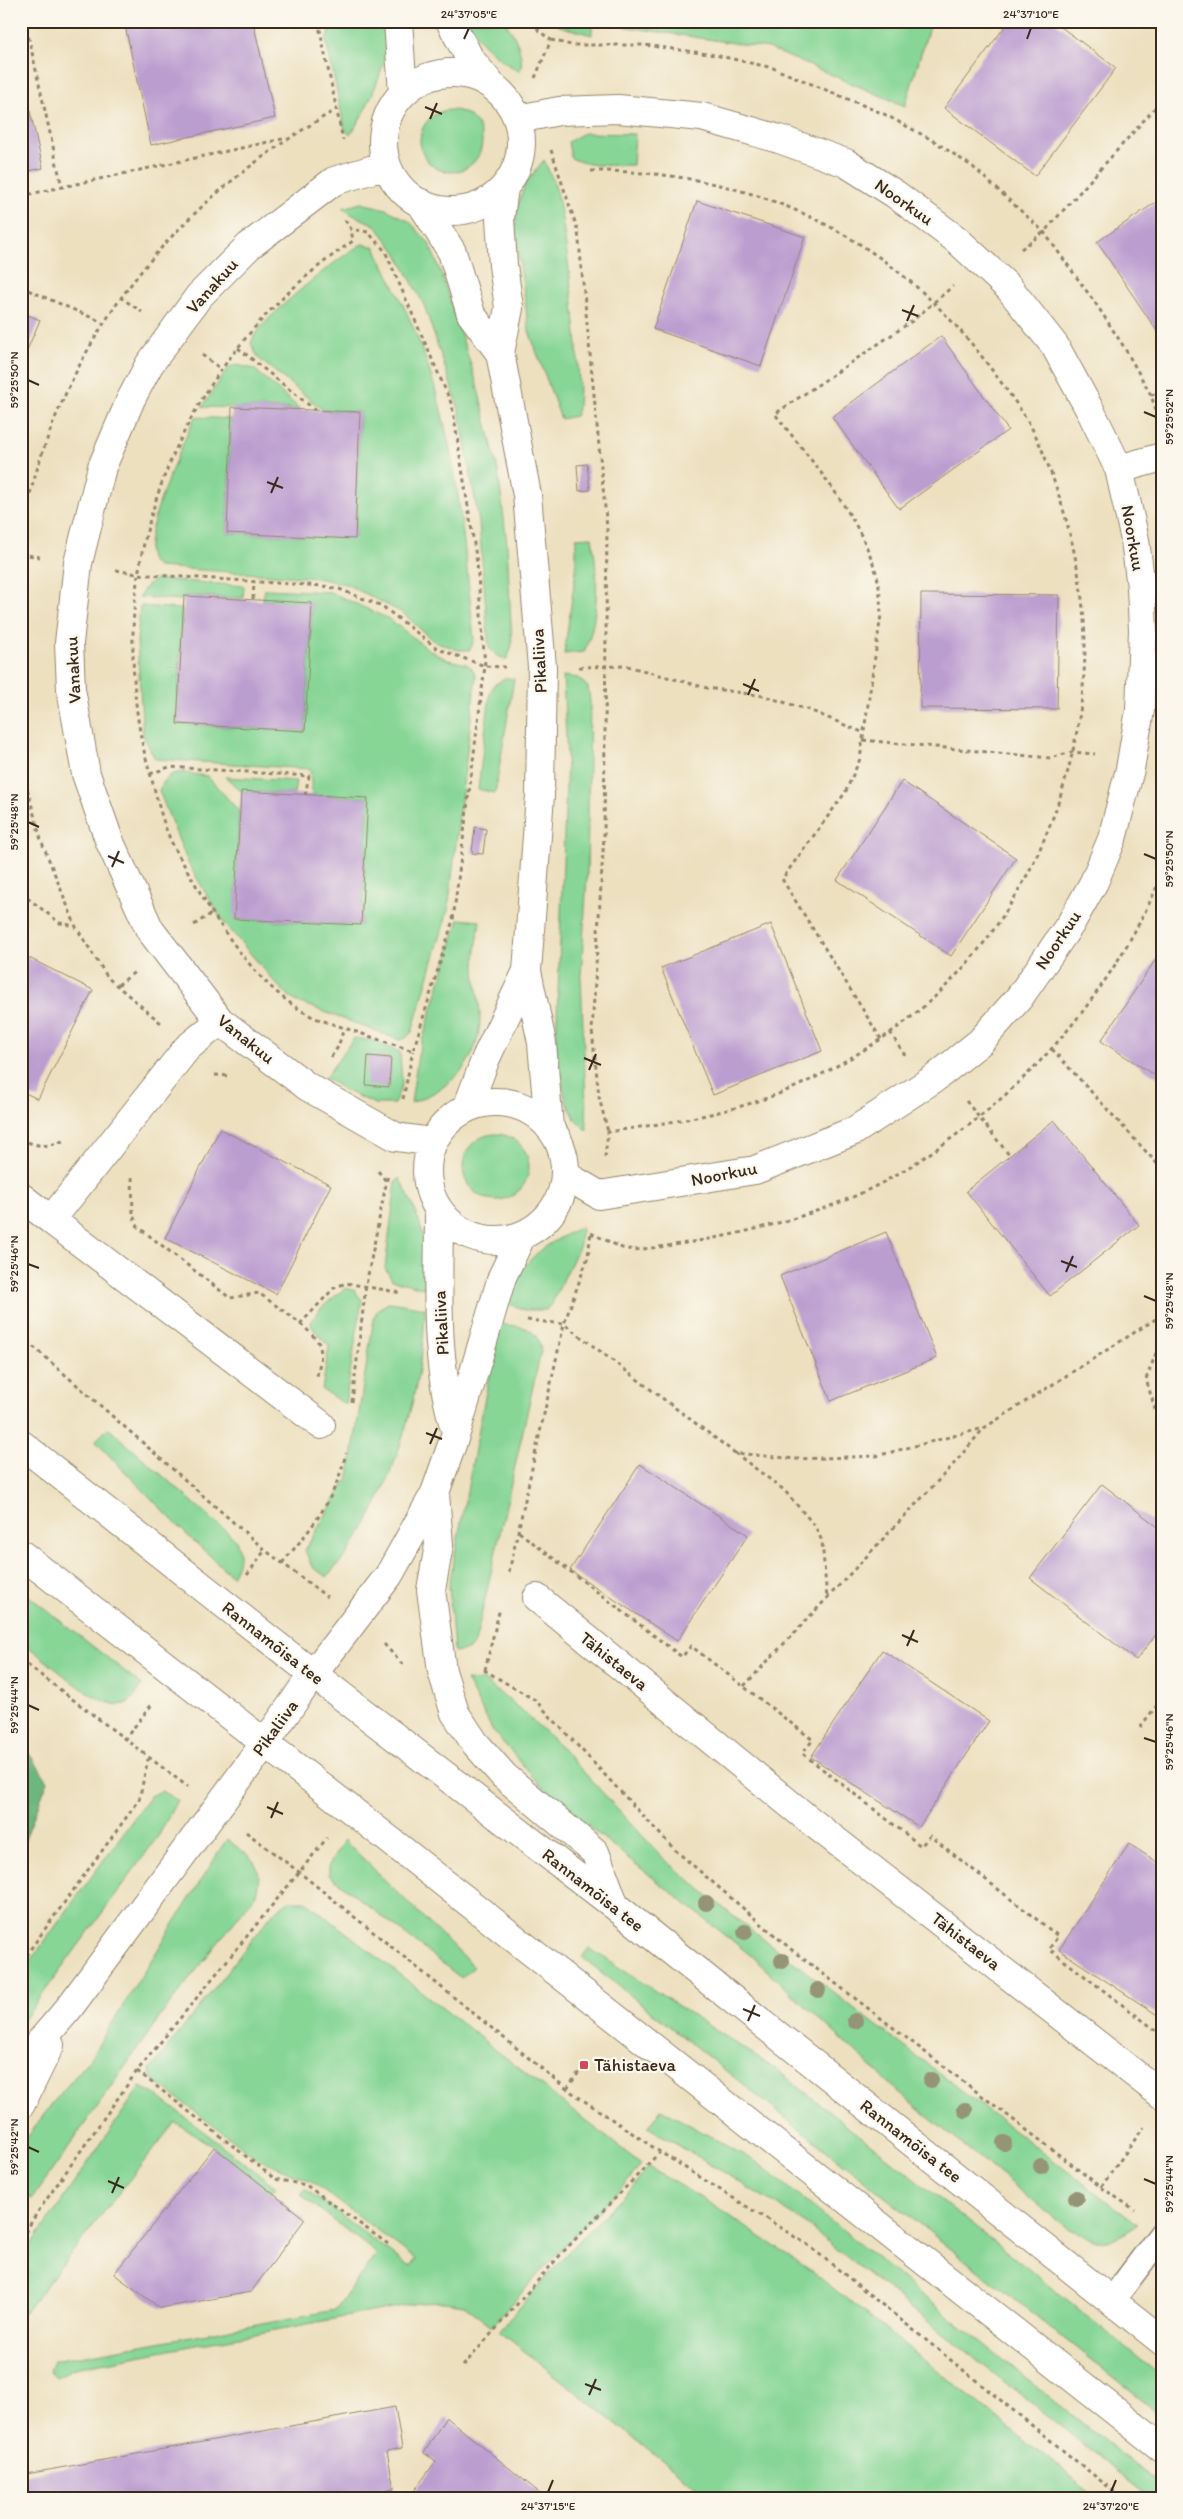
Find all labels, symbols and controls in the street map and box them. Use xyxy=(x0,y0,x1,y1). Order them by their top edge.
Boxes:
text: 24°37'05"E xyxy=(441,7,498,21)
text: 24°37'10"E xyxy=(1003,7,1059,21)
street label: Noorkuu xyxy=(870,174,938,230)
street label: Vanakuu xyxy=(181,254,243,318)
text: 59°25'50"N xyxy=(7,351,21,409)
text: 59°25'52"N xyxy=(1162,389,1176,445)
street label: Noorkuu xyxy=(1116,503,1150,573)
street label: Pikaliiva xyxy=(526,628,552,694)
street label: Vanakuu xyxy=(60,636,86,704)
text: 59°25'48"N xyxy=(7,793,21,851)
text: 59°25'50"N xyxy=(1162,830,1176,888)
street label: Noorkuu xyxy=(1030,906,1086,974)
street label: Vanakuu xyxy=(213,1009,279,1069)
street label: Noorkuu xyxy=(689,1157,759,1191)
text: 59°25'46"N xyxy=(7,1235,21,1293)
text: 59°25'48"N xyxy=(1162,1272,1176,1330)
street label: Pikaliiva xyxy=(428,1290,454,1356)
street label: Rannamõisa tee xyxy=(218,1596,328,1690)
street label: Tähistaeva xyxy=(575,1627,653,1696)
text: 59°25'44"N xyxy=(7,1676,21,1734)
street label: Pikaliiva xyxy=(247,1695,303,1761)
text: 59°25'46"N xyxy=(1162,1713,1176,1771)
street label: Rannamõisa tee xyxy=(538,1843,648,1937)
street label: Tähistaeva xyxy=(927,1907,1006,1975)
place label: Tähistaeva xyxy=(594,2054,677,2076)
marker: Tähistaeva xyxy=(578,2059,590,2071)
street label: Rannamõisa tee xyxy=(856,2094,966,2188)
text: 59°25'42"N xyxy=(7,2119,21,2175)
text: 59°25'44"N xyxy=(1162,2155,1176,2213)
text: 24°37'15"E xyxy=(521,2499,576,2513)
text: 24°37'20"E xyxy=(1083,2499,1140,2513)

